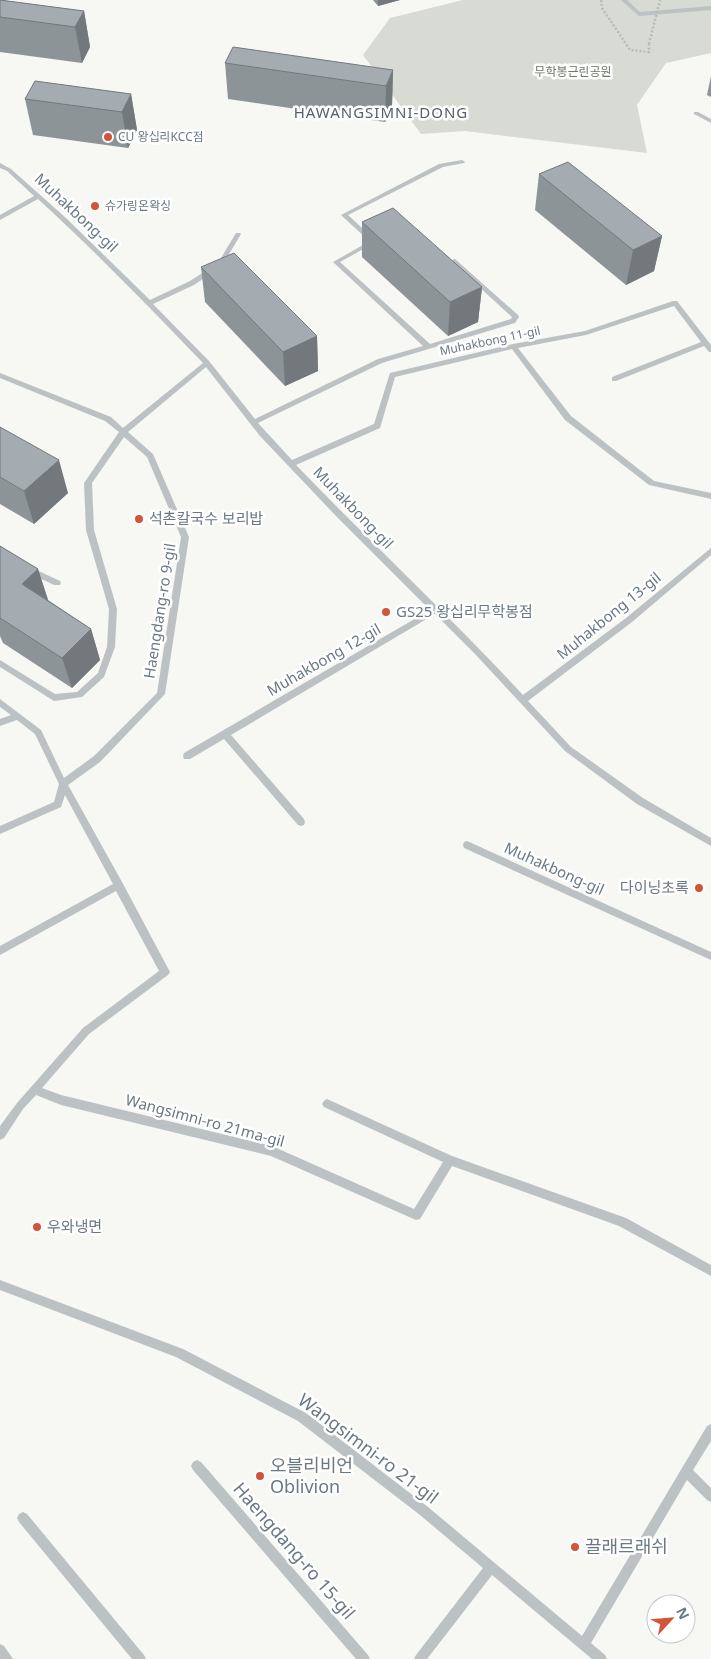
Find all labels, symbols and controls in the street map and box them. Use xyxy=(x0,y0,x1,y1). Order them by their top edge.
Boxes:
park label: 무학봉근린공원 xyxy=(534,63,612,80)
district label: HAWANGSIMNI-DONG xyxy=(294,102,468,122)
place label: CU 왕십리KCC점 xyxy=(118,128,204,145)
marker: CU 왕십리KCC점 xyxy=(102,131,114,143)
street label: Muhakbong-gil xyxy=(31,168,123,256)
place label: 슈가링온왁싱 xyxy=(105,197,171,214)
marker: 슈가링온왁싱 xyxy=(89,200,101,212)
street label: Muhakbong 11-gil xyxy=(438,322,542,359)
street label: Muhakbong-gil xyxy=(309,462,398,553)
place label: 석촌칼국수 보리밥 xyxy=(149,508,264,528)
marker: 석촌칼국수 보리밥 xyxy=(133,513,145,525)
street label: Haengdang-ro 9-gil xyxy=(138,542,180,680)
street label: Muhakbong 13-gil xyxy=(552,567,664,663)
place label: GS25 왕십리무학봉점 xyxy=(396,601,533,621)
marker: GS25 왕십리무학봉점 xyxy=(380,606,392,618)
street label: Muhakbong 12-gil xyxy=(263,618,384,700)
street label: Muhakbong-gil xyxy=(501,837,607,899)
place label: 다이닝초록 xyxy=(620,877,689,897)
marker: 다이닝초록 xyxy=(693,882,705,894)
street label: Wangsimni-ro 21ma-gil xyxy=(124,1089,287,1151)
place label: 우와냉면 xyxy=(47,1216,102,1236)
marker: 우와냉면 xyxy=(31,1221,43,1233)
street label: Wangsimni-ro 21-gil xyxy=(294,1388,444,1509)
place label: 오블리비언 Oblivion xyxy=(270,1453,353,1498)
marker: 오블리비언 Oblivion xyxy=(254,1470,266,1482)
street label: Haengdang-ro 15-gil xyxy=(229,1477,361,1624)
place label: 끌래르래쉬 xyxy=(585,1534,668,1558)
marker: 끌래르래쉬 xyxy=(569,1541,581,1553)
north arrow xyxy=(646,1594,696,1644)
text: N xyxy=(672,1604,694,1622)

